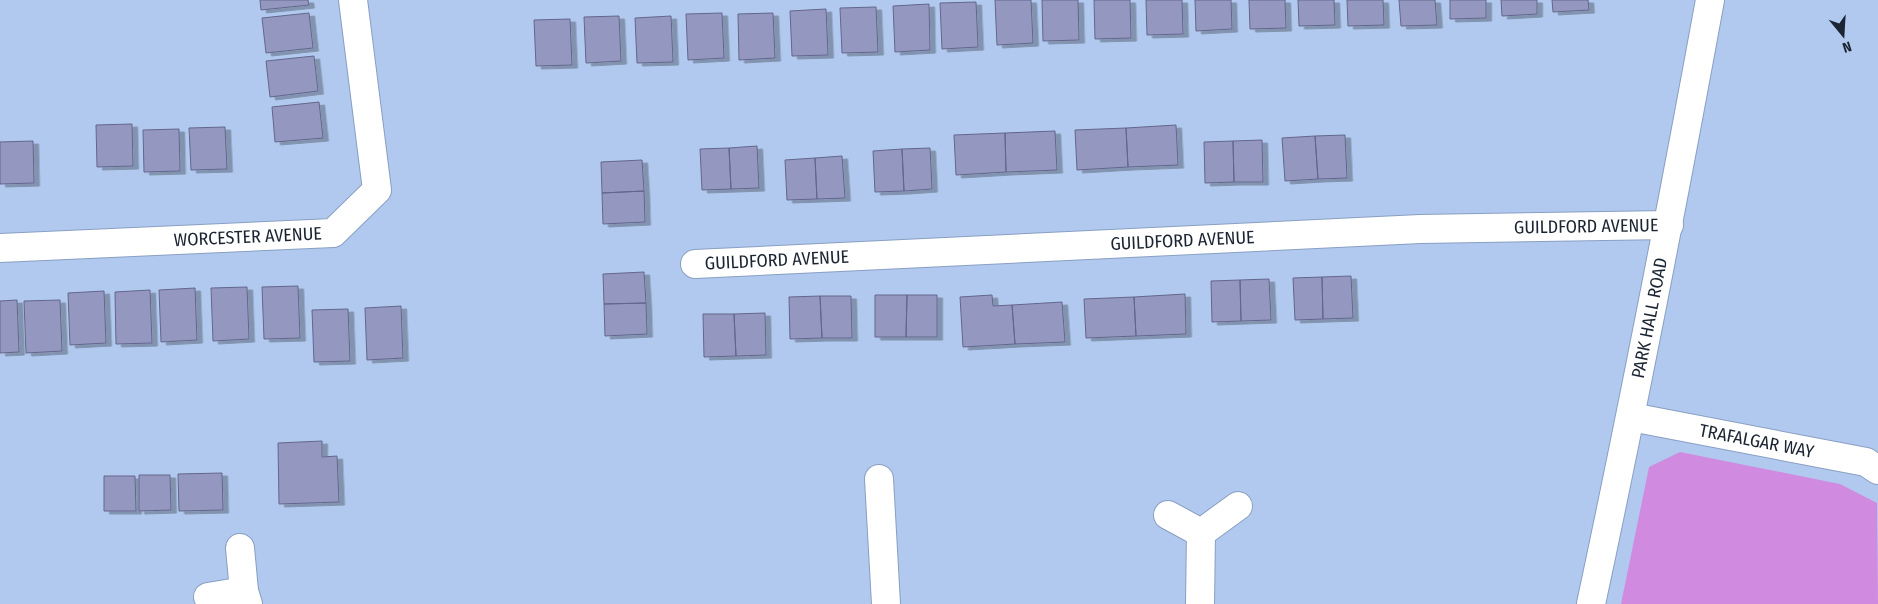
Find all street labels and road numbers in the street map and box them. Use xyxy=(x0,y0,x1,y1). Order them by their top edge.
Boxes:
street label: GUILDFORD AVENUE xyxy=(1514,214,1658,238)
street label: WORCESTER AVENUE xyxy=(173,223,322,251)
street label: GUILDFORD AVENUE xyxy=(1110,226,1255,255)
street label: GUILDFORD AVENUE xyxy=(704,246,850,275)
street label: PARK HALL ROAD xyxy=(1627,256,1672,380)
street label: TRAFALGAR WAY xyxy=(1698,419,1816,463)

